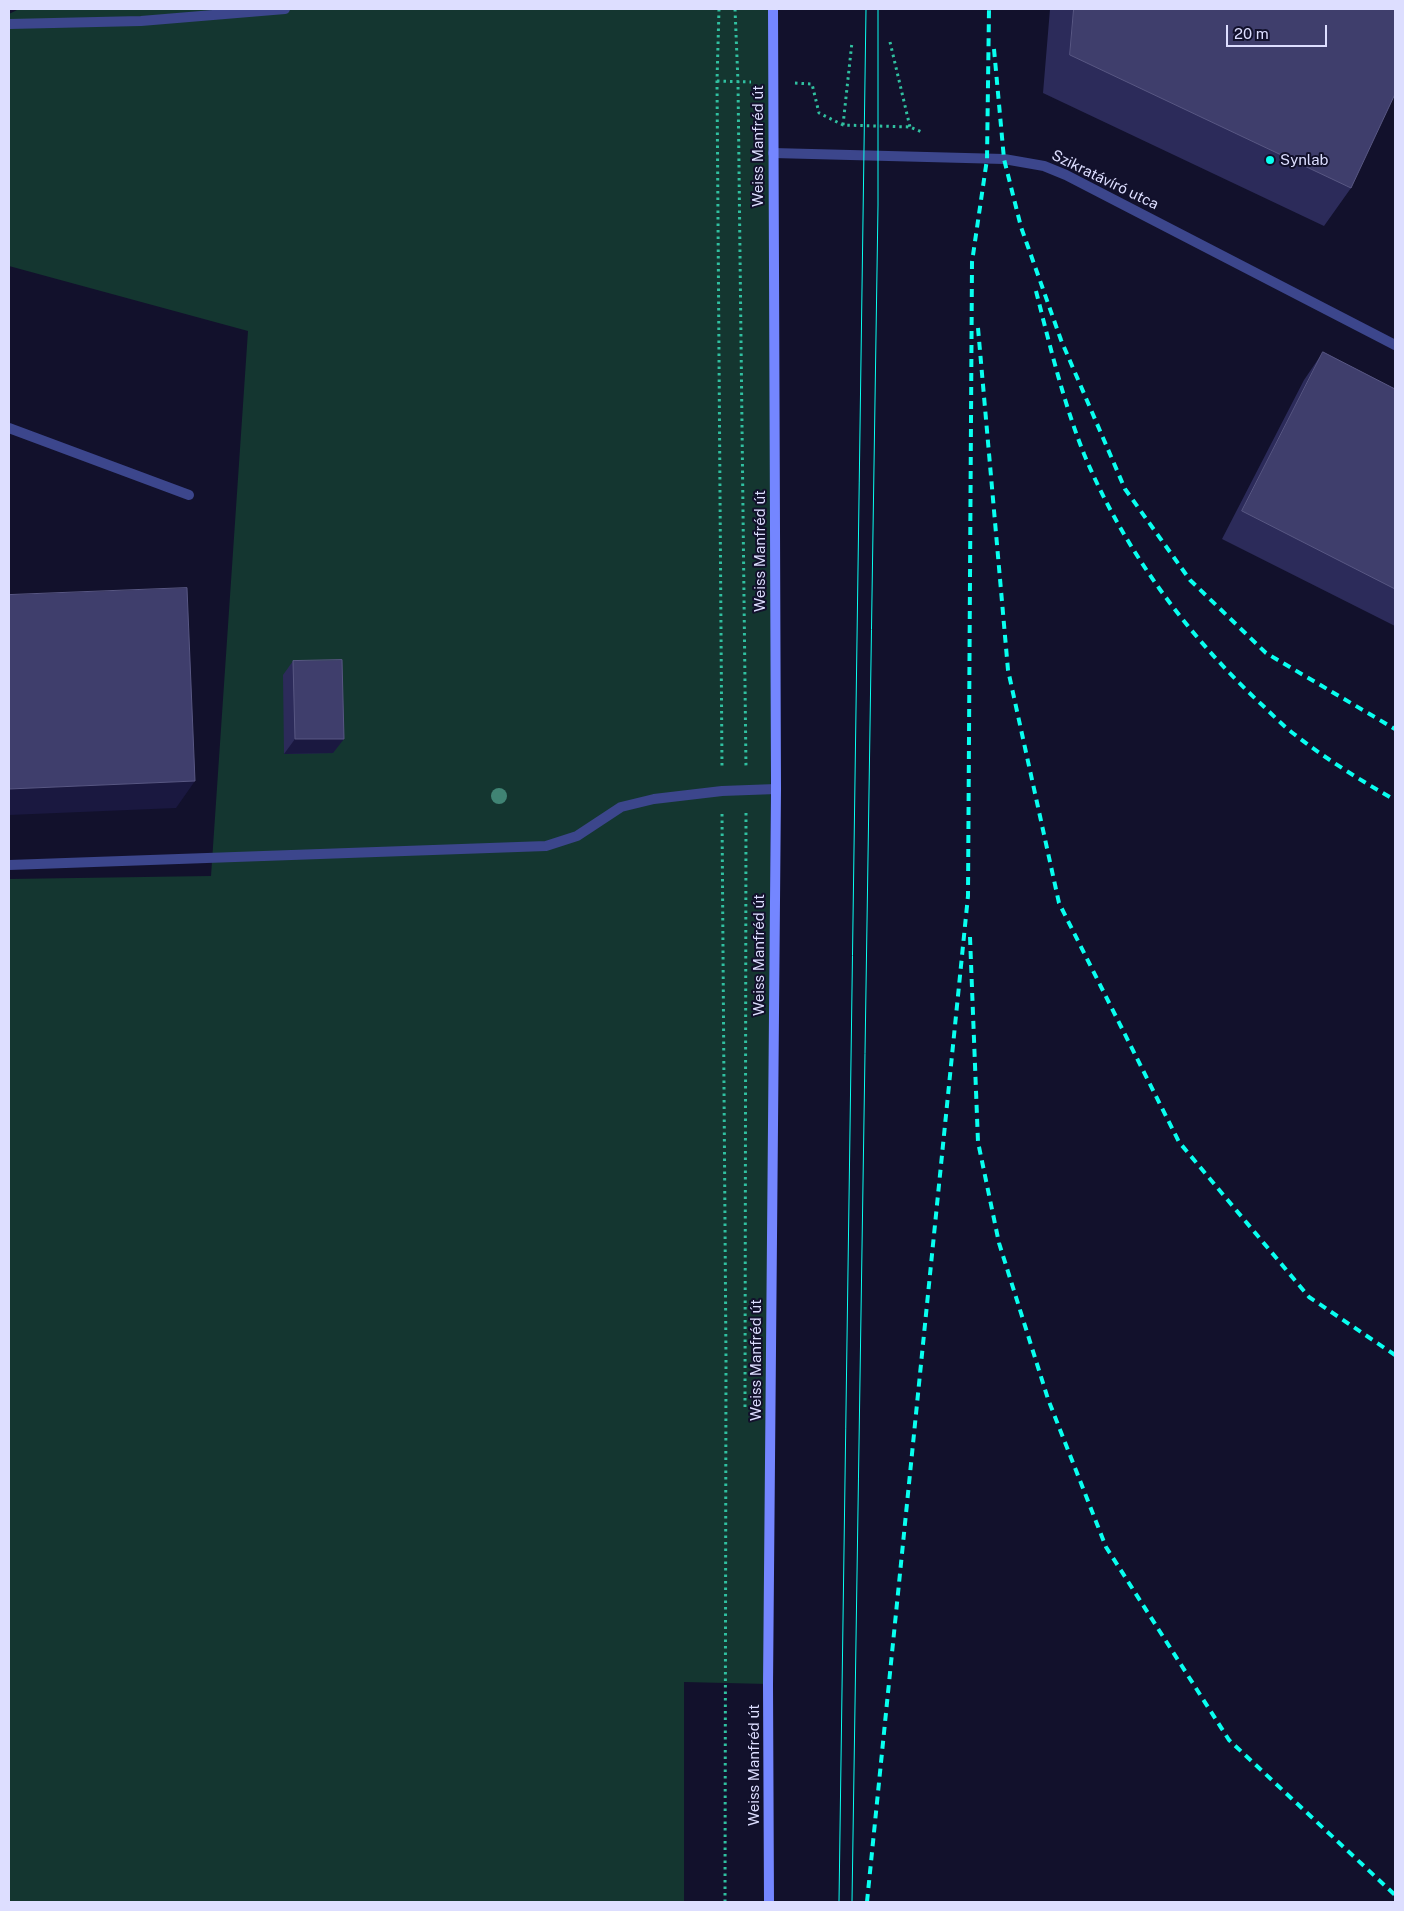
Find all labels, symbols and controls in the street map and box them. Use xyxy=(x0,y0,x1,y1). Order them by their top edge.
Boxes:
scale bar xyxy=(1229,15,1330,47)
text: 20 m xyxy=(1234,25,1269,42)
street label: Weiss Manfréd út xyxy=(749,85,767,207)
street label: Szikratávíró utca xyxy=(1049,146,1161,214)
place label: Synlab xyxy=(1280,151,1329,169)
marker: Synlab xyxy=(1264,154,1276,166)
street label: Weiss Manfréd út xyxy=(751,490,769,612)
street label: Weiss Manfréd út xyxy=(750,894,768,1016)
street label: Weiss Manfréd út xyxy=(747,1299,765,1421)
street label: Weiss Manfréd út xyxy=(745,1704,763,1826)

